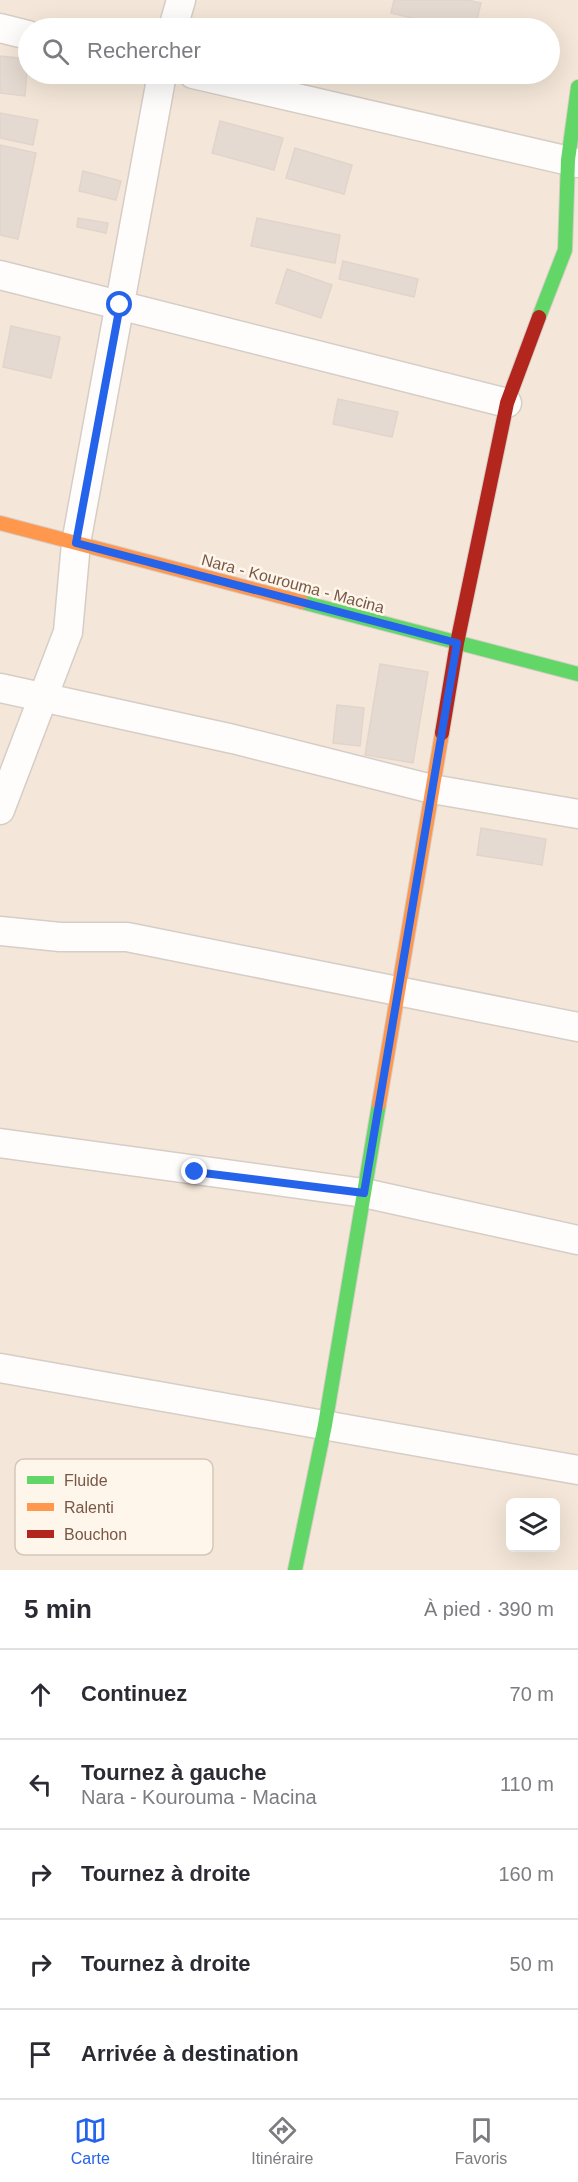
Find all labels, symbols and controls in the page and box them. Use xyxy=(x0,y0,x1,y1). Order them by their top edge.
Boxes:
search box xyxy=(18,18,560,84)
icon: search xyxy=(39,35,72,68)
text: Rechercher xyxy=(87,38,201,63)
route start xyxy=(106,291,132,317)
street label: Nara - Kourouma - Macina xyxy=(200,551,386,616)
route end xyxy=(181,1158,207,1184)
legend xyxy=(15,1459,213,1555)
text: Fluide xyxy=(64,1472,108,1489)
map controls xyxy=(506,1498,560,1552)
button: layers xyxy=(506,1498,560,1552)
text: Ralenti xyxy=(64,1499,114,1516)
text: Bouchon xyxy=(64,1526,127,1543)
text: 5 min xyxy=(24,1594,92,1624)
text: À pied · 390 m xyxy=(424,1598,554,1620)
icon: ahead xyxy=(24,1678,57,1711)
text: Continuez xyxy=(81,1681,187,1706)
text: 70 m xyxy=(510,1683,554,1705)
text: Tournez à gauche xyxy=(81,1760,266,1785)
icon: left xyxy=(24,1768,57,1801)
text: 110 m xyxy=(500,1773,554,1795)
text: Nara - Kourouma - Macina xyxy=(81,1786,317,1808)
icon: right xyxy=(24,1858,57,1891)
text: Tournez à droite xyxy=(81,1861,251,1886)
text: 160 m xyxy=(498,1863,554,1885)
icon: right xyxy=(24,1948,57,1981)
text: Tournez à droite xyxy=(81,1951,251,1976)
text: 50 m xyxy=(510,1953,554,1975)
icon: arrive xyxy=(24,2038,57,2071)
text: Arrivée à destination xyxy=(81,2041,299,2066)
tab: Carte xyxy=(71,2114,110,2168)
tab: Itinéraire xyxy=(251,2114,313,2168)
tab: Favoris xyxy=(455,2114,507,2168)

